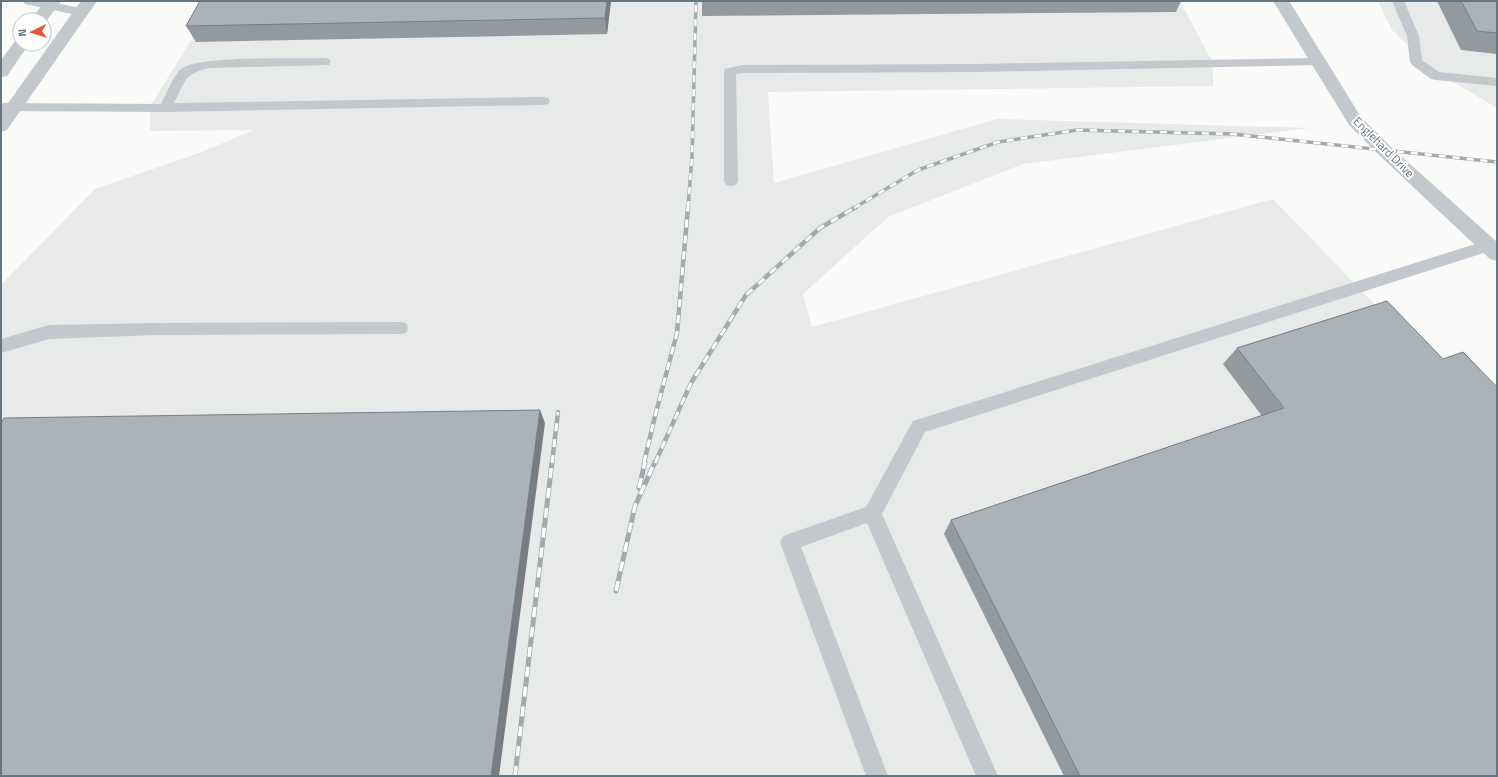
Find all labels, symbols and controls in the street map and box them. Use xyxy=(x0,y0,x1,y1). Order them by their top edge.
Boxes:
north arrow xyxy=(12,12,52,52)
text: N xyxy=(14,28,30,37)
street label: Englehard Drive xyxy=(1349,112,1419,182)

